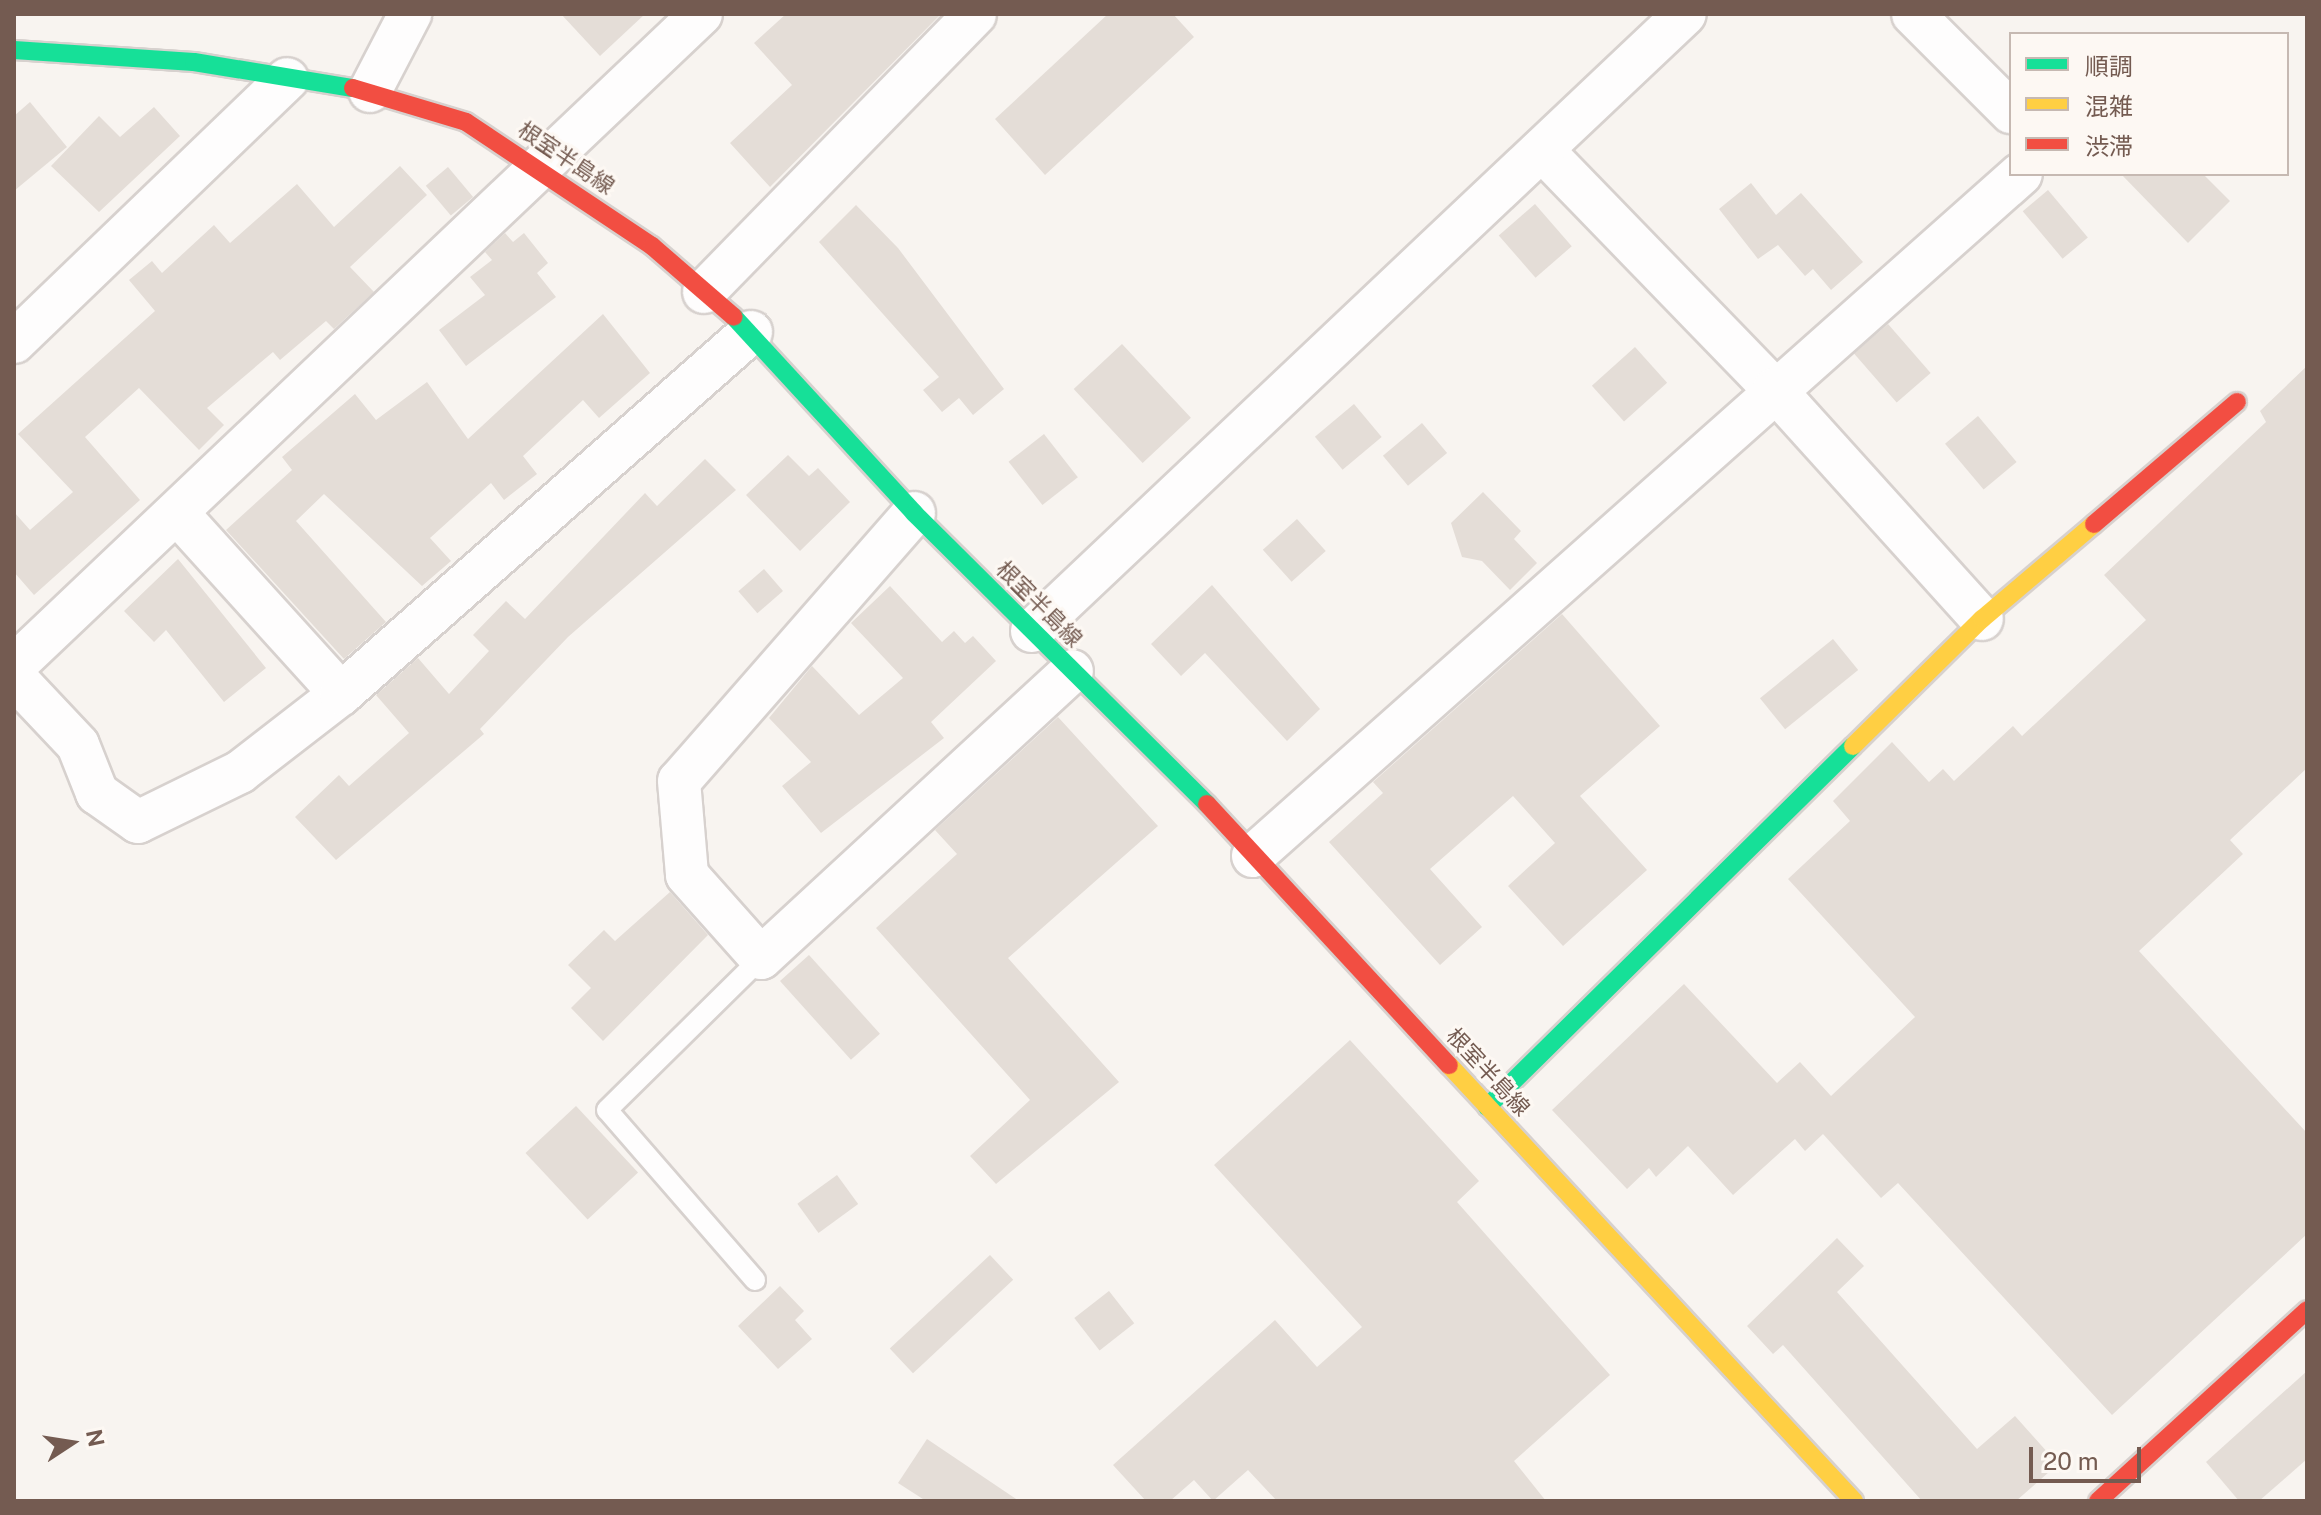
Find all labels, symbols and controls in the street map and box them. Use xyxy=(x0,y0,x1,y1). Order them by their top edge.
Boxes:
legend xyxy=(2009,32,2289,176)
text: 順調 xyxy=(2085,52,2133,80)
text: 混雑 xyxy=(2085,92,2133,120)
street label: 根室半島線 xyxy=(513,116,619,200)
text: 渋滞 xyxy=(2085,132,2133,160)
street label: 根室半島線 xyxy=(991,556,1087,652)
street label: 根室半島線 xyxy=(1441,1023,1535,1121)
north arrow xyxy=(32,1403,112,1483)
text: N xyxy=(81,1427,110,1449)
scale bar xyxy=(2033,1431,2145,1481)
text: 20 m xyxy=(2043,1447,2099,1475)

